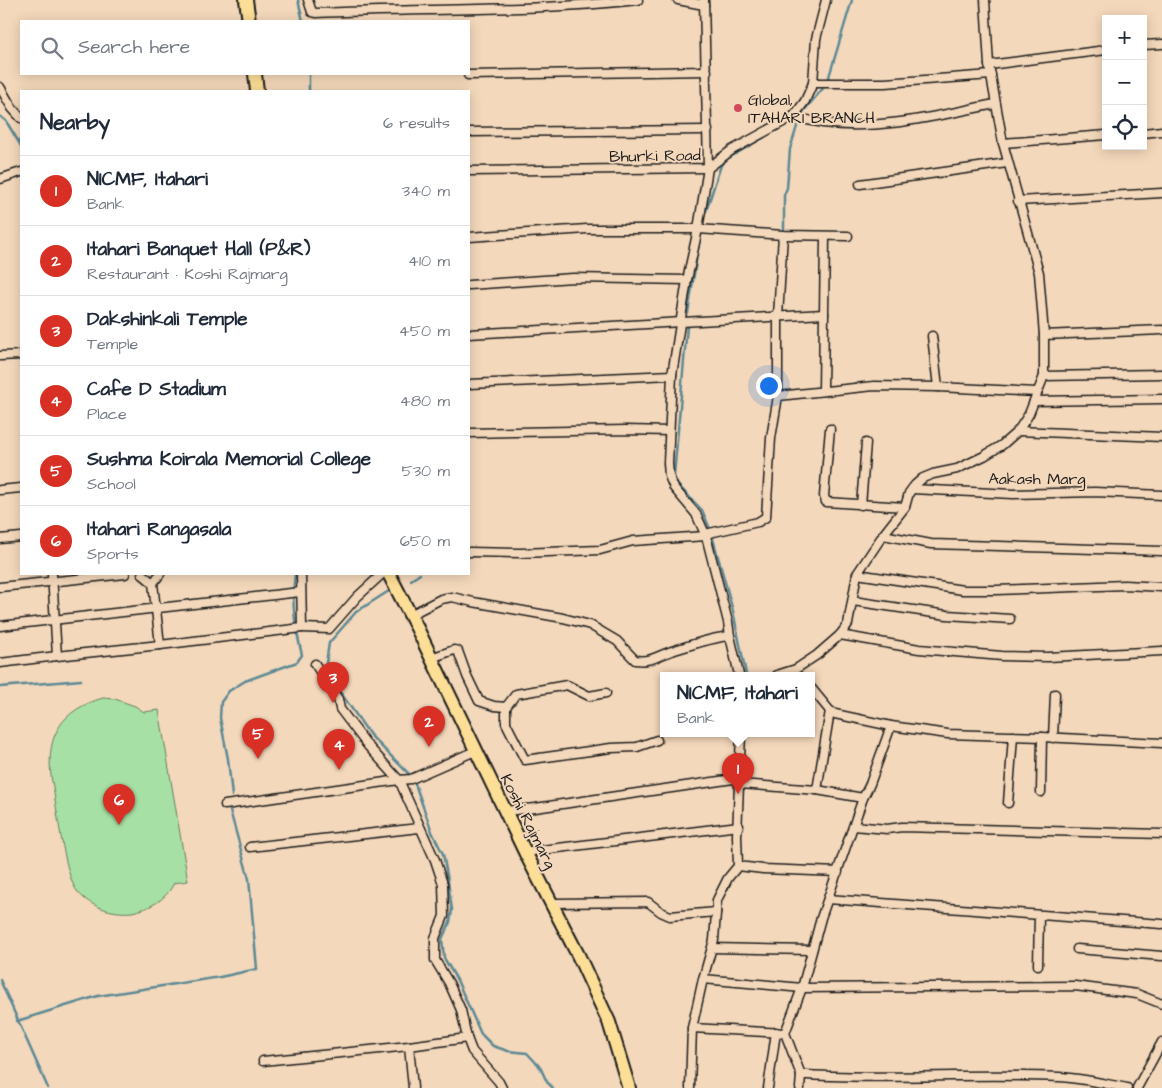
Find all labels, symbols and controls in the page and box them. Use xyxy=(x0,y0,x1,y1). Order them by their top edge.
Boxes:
map controls xyxy=(1102,15,1147,150)
button: + xyxy=(1102,15,1147,60)
search box xyxy=(20,20,470,75)
icon: search xyxy=(38,34,66,62)
text: Search here xyxy=(78,34,190,61)
button: − xyxy=(1102,60,1147,105)
place label: Global, ITAHARI BRANCH xyxy=(748,89,875,129)
marker: Global, ITAHARI BRANCH xyxy=(732,102,744,114)
button: locate xyxy=(1102,105,1147,150)
text: Nearby xyxy=(40,108,110,137)
text: 6 results xyxy=(383,112,450,134)
street label: Bhurki Road xyxy=(609,144,701,168)
text: NICMF, Itahari xyxy=(87,166,208,193)
text: 1 xyxy=(55,180,57,202)
text: 340 m xyxy=(402,180,450,202)
text: Bank xyxy=(87,193,124,215)
text: Itahari Banquet Hall (P&R) xyxy=(87,236,310,263)
text: 2 xyxy=(51,250,61,272)
text: 410 m xyxy=(408,250,450,272)
text: Restaurant · Koshi Rajmarg xyxy=(87,263,288,285)
text: Dakshinkali Temple xyxy=(87,306,248,333)
text: 3 xyxy=(52,320,60,342)
text: 450 m xyxy=(399,320,450,342)
text: Temple xyxy=(87,333,138,355)
your location xyxy=(756,373,782,399)
text: Cafe D Stadium xyxy=(87,376,226,403)
text: 4 xyxy=(51,390,61,412)
text: 480 m xyxy=(400,390,450,412)
text: Place xyxy=(87,403,127,425)
text: Sushma Koirala Memorial College xyxy=(87,446,371,473)
text: 5 xyxy=(50,460,62,482)
text: 530 m xyxy=(402,460,450,482)
street label: Aakash Marg xyxy=(988,468,1086,491)
text: School xyxy=(87,473,136,495)
text: Itahari Rangasala xyxy=(87,516,231,543)
text: 6 xyxy=(51,530,61,552)
text: 650 m xyxy=(400,530,450,552)
text: Sports xyxy=(87,543,139,565)
pin: 3 xyxy=(317,662,349,703)
popup xyxy=(660,672,815,737)
text: NICMF, Itahari xyxy=(677,680,798,707)
pin: 2 xyxy=(413,706,445,747)
text: Bank xyxy=(677,707,714,729)
pin: 5 xyxy=(242,718,274,759)
pin: 4 xyxy=(323,729,355,770)
pin: 1 xyxy=(722,753,754,794)
street label: Koshi Rajmarg xyxy=(494,770,561,873)
pin: 6 xyxy=(103,784,135,825)

